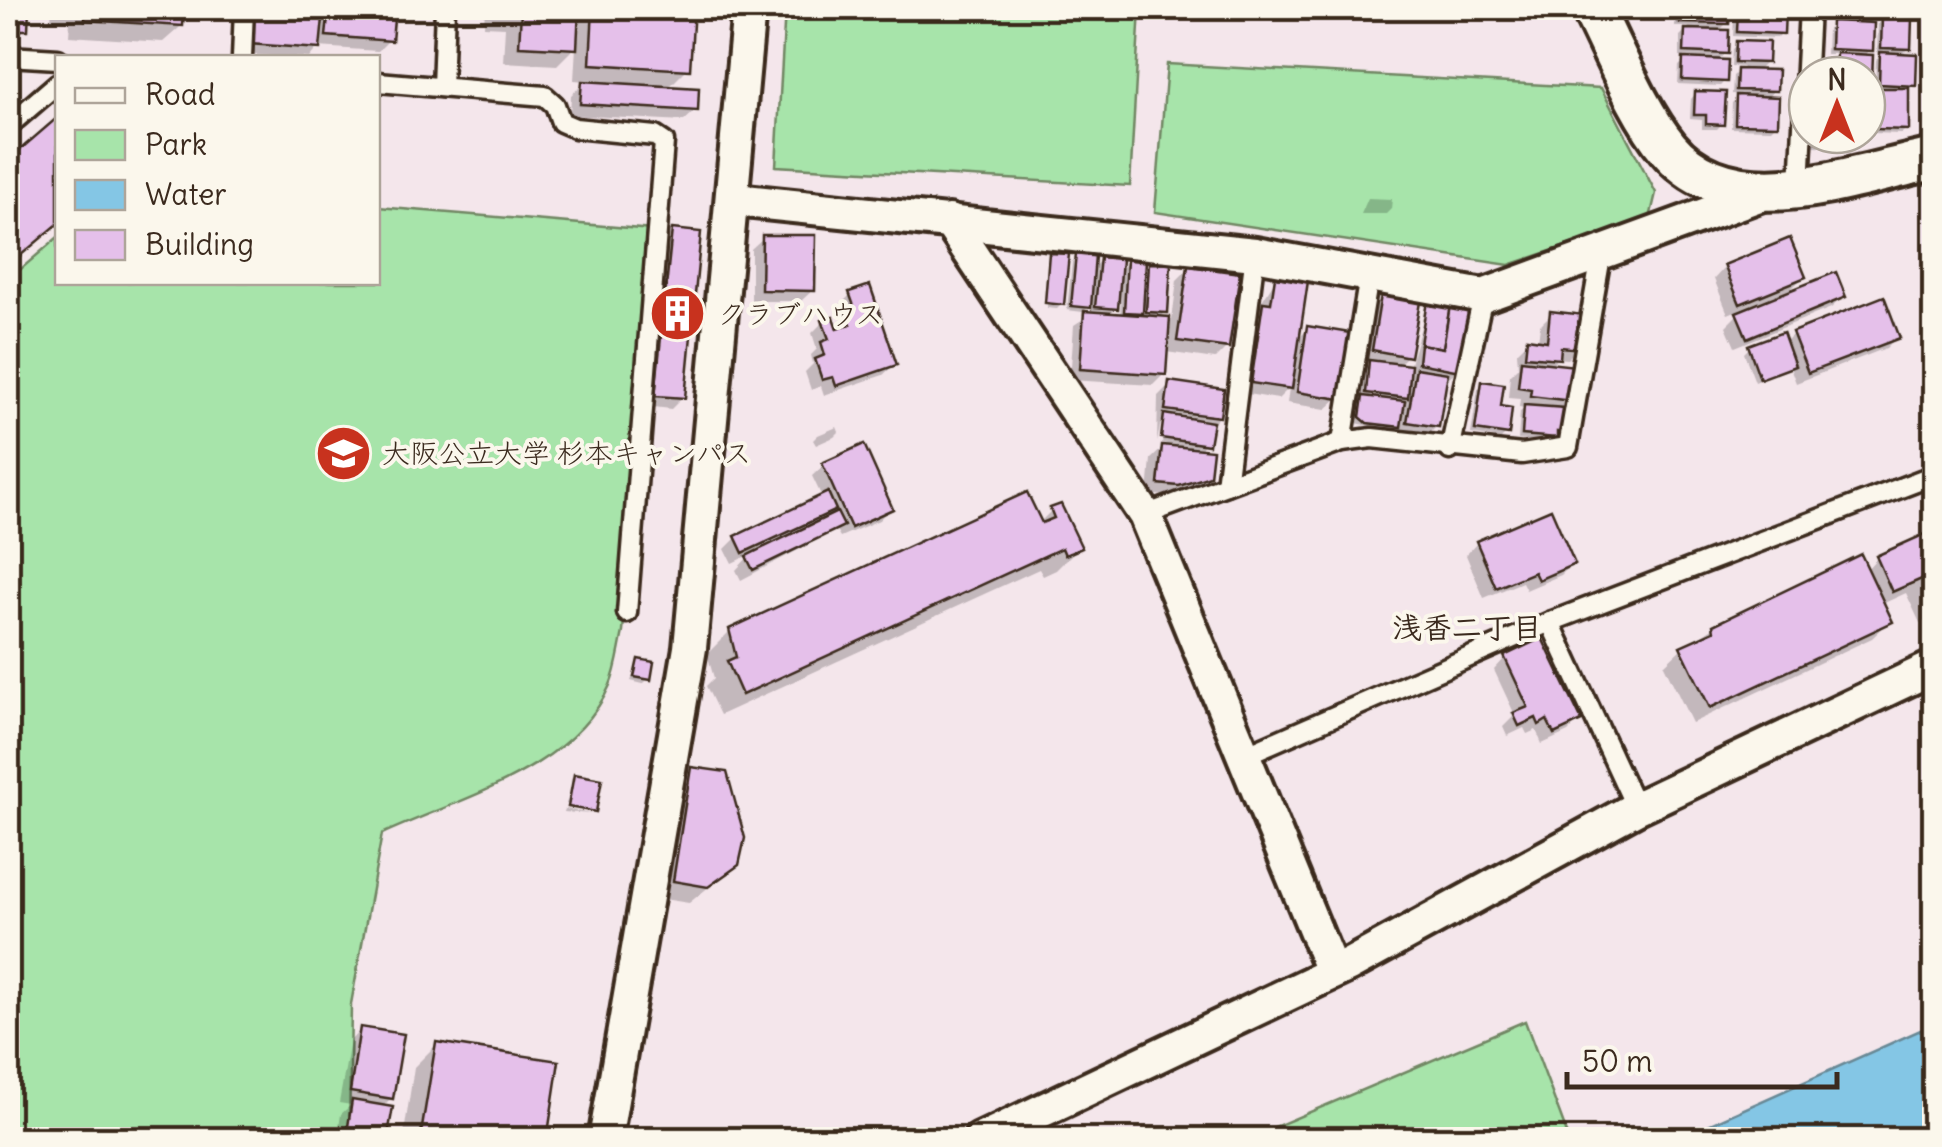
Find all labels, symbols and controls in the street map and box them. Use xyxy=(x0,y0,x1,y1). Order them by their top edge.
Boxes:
legend xyxy=(55,55,380,285)
north arrow xyxy=(1787,55,1887,155)
text: N xyxy=(1827,62,1847,98)
text: Road xyxy=(145,75,215,113)
text: Park xyxy=(145,125,207,163)
text: Water xyxy=(145,175,227,213)
text: Building xyxy=(145,225,254,263)
building icon: クラブハウス xyxy=(648,284,708,344)
place label: クラブハウス xyxy=(717,296,883,332)
school or university icon: 大阪公立大学 杉本キャンパス xyxy=(313,423,373,483)
place label: 大阪公立大学 杉本キャンパス xyxy=(382,435,752,471)
district label: 浅香二丁目 xyxy=(1392,608,1542,646)
scale bar xyxy=(1567,1027,1837,1089)
text: 50 m xyxy=(1582,1042,1652,1080)

